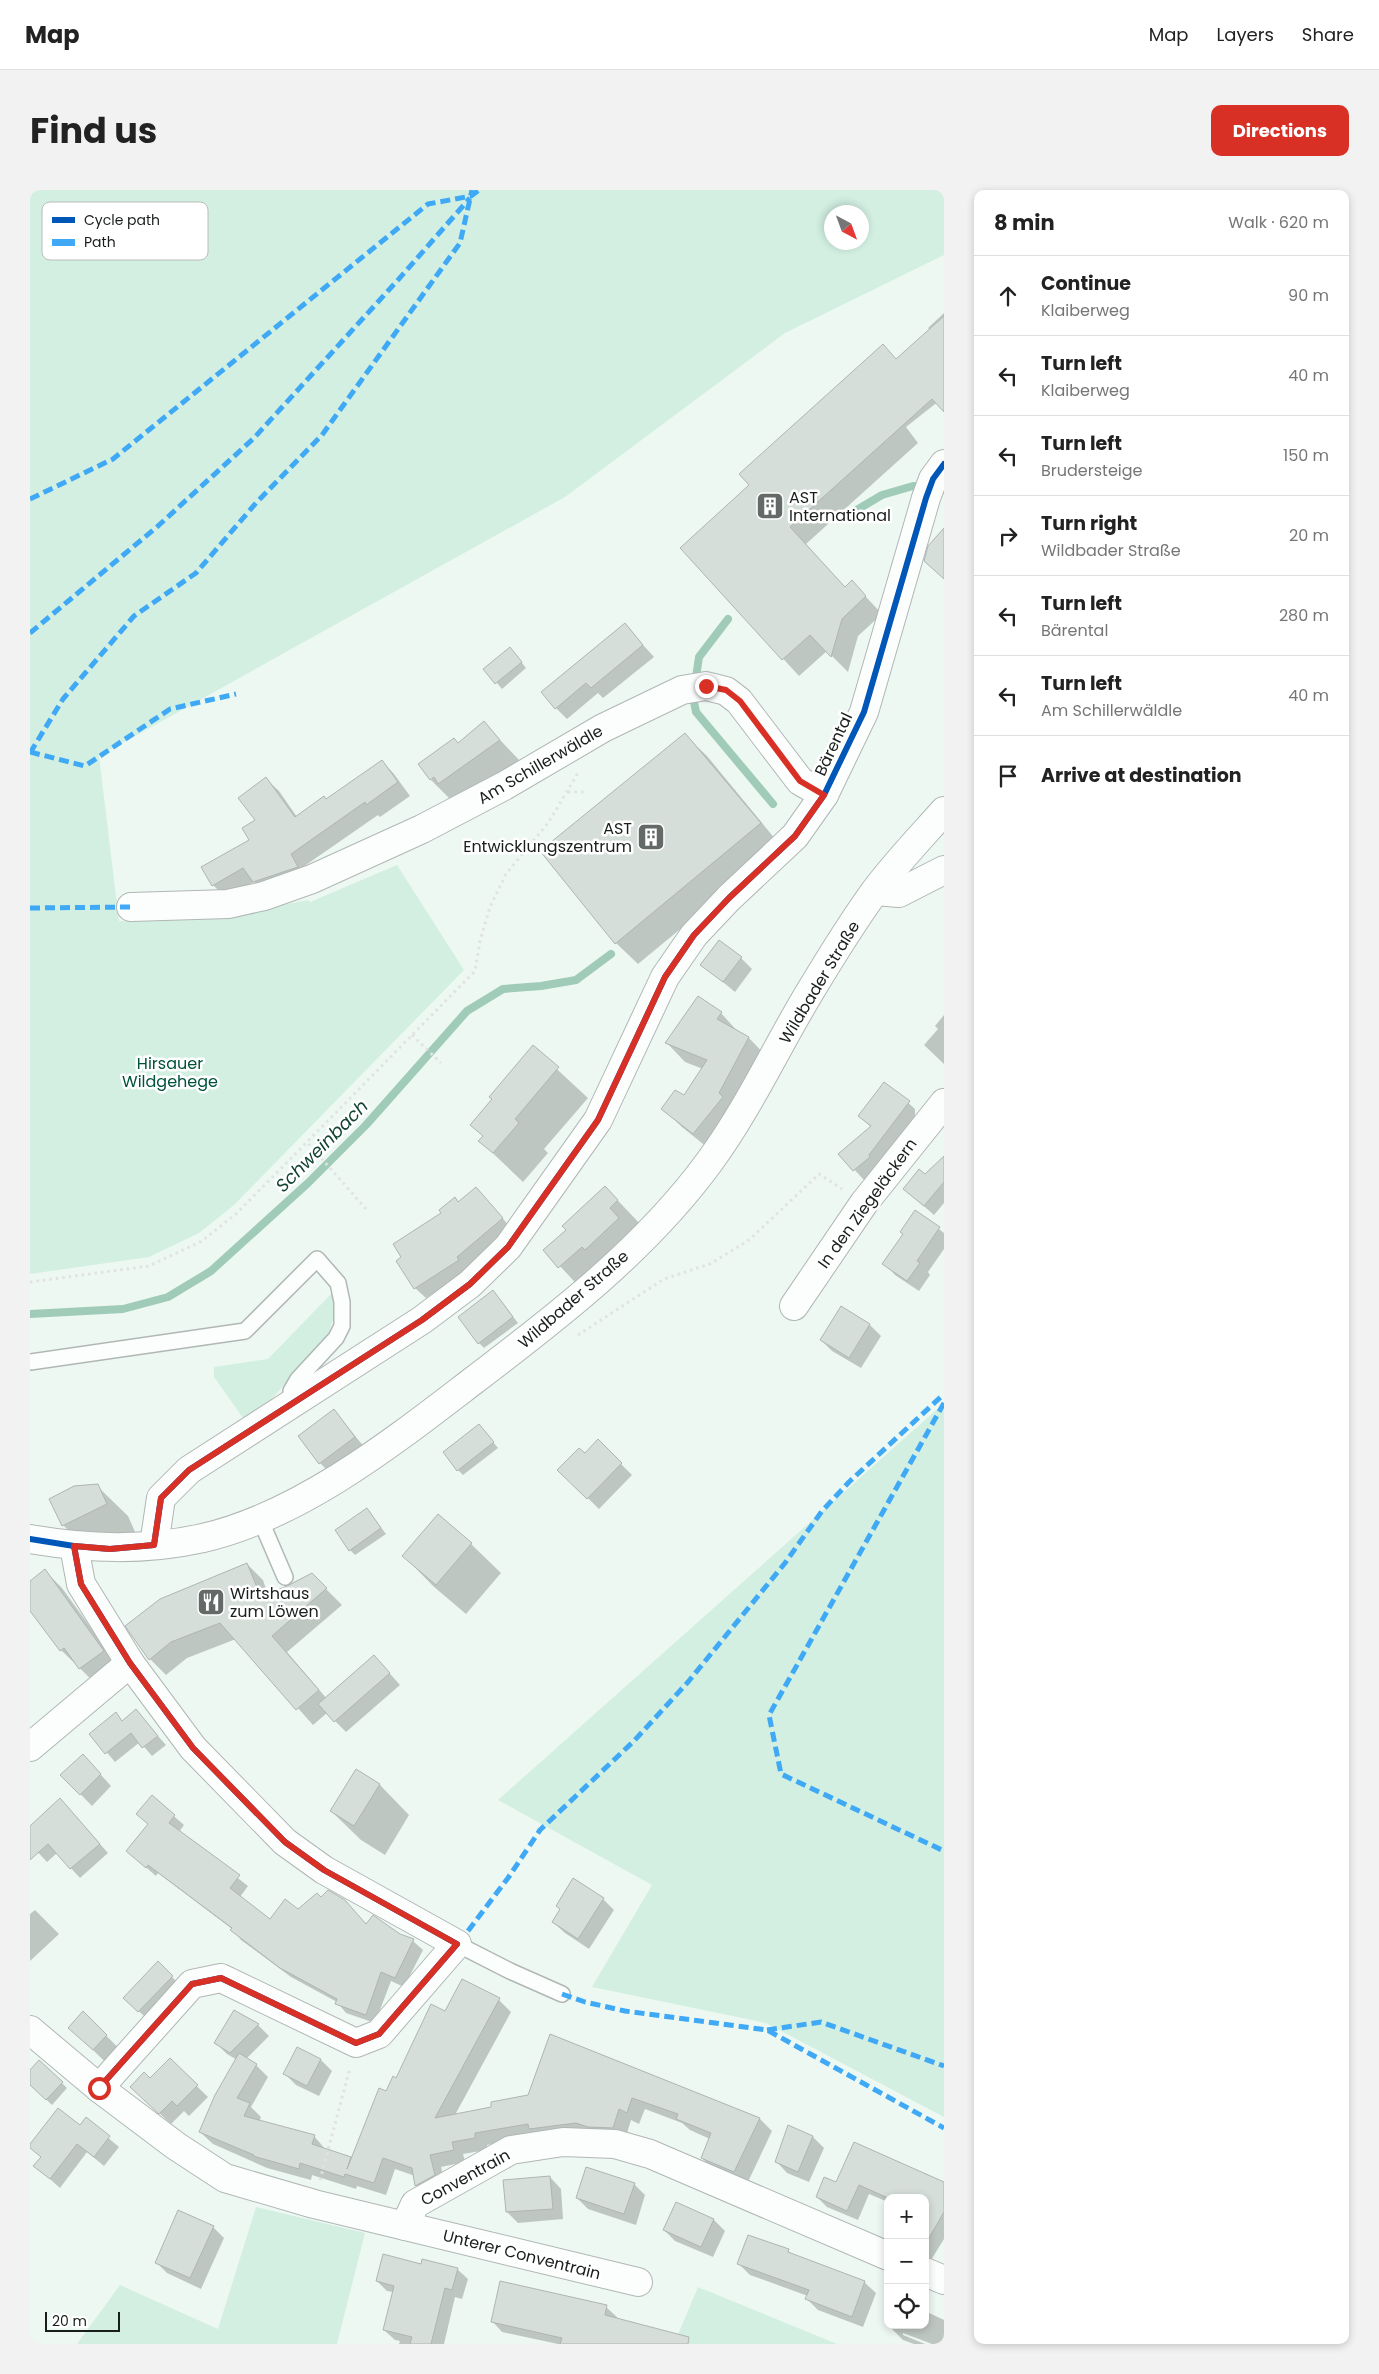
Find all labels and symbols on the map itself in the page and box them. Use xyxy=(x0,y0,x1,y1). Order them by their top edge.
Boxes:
legend xyxy=(42,202,208,260)
north arrow xyxy=(824,205,869,250)
text: Cycle path xyxy=(84,210,160,230)
text: Path xyxy=(84,232,116,252)
place label: AST International xyxy=(789,486,891,527)
building icon: AST International xyxy=(755,491,785,521)
route end xyxy=(695,675,718,698)
street label: Bärental xyxy=(809,709,858,780)
street label: Am Schillerwäldle xyxy=(473,719,607,810)
place label: AST Entwicklungszentrum xyxy=(463,817,632,858)
building icon: AST Entwicklungszentrum xyxy=(636,822,666,852)
street label: Wildbader Straße xyxy=(774,916,865,1048)
park label: Hirsauer Wildgehege xyxy=(122,1052,218,1093)
water label: Schweinbach xyxy=(270,1094,373,1197)
street label: In den Ziegeläckern xyxy=(812,1134,922,1273)
street label: Wildbader Straße xyxy=(513,1245,634,1354)
place label: Wirtshaus zum Löwen xyxy=(230,1582,319,1623)
restaurant icon: Wirtshaus zum Löwen xyxy=(196,1587,226,1617)
route start xyxy=(88,2077,111,2100)
street label: Conventrain xyxy=(416,2143,514,2211)
street label: Unterer Conventrain xyxy=(441,2224,603,2285)
scale bar xyxy=(45,2309,120,2332)

